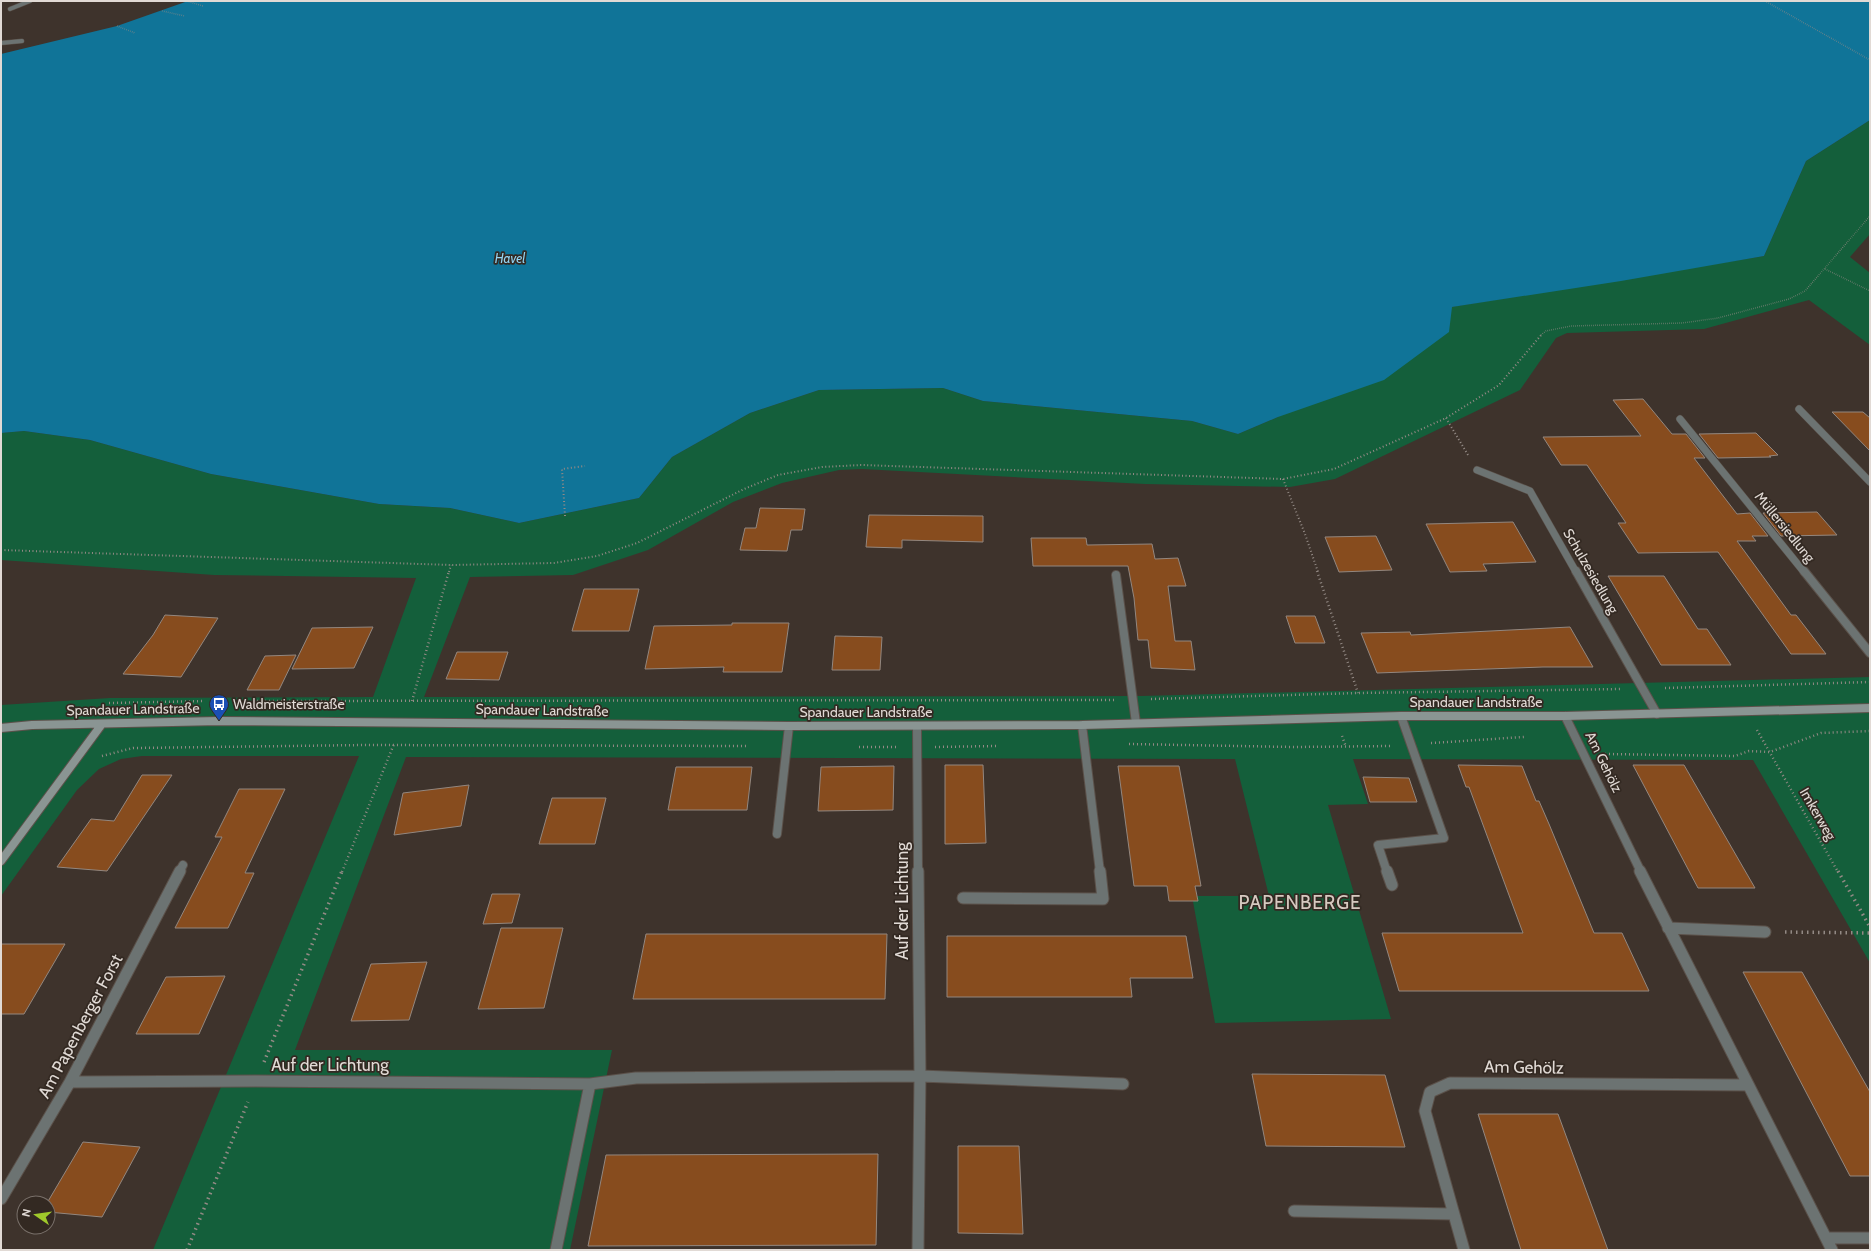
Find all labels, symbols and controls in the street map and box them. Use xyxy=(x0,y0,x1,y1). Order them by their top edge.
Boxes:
water label: Havel xyxy=(495,250,525,266)
street label: Müllersiedlung xyxy=(1751,488,1820,567)
street label: Schulzesiedlung xyxy=(1559,525,1623,618)
bus stop icon: Waldmeisterstraße xyxy=(208,693,230,721)
street label: Spandauer Landstraße xyxy=(1409,693,1543,711)
place label: Waldmeisterstraße xyxy=(233,695,345,713)
street label: Spandauer Landstraße xyxy=(66,699,200,719)
street label: Spandauer Landstraße xyxy=(475,700,609,720)
street label: Spandauer Landstraße xyxy=(799,703,933,721)
street label: Am Gehölz xyxy=(1581,729,1627,796)
street label: Imkerweg xyxy=(1796,785,1841,844)
street label: Auf der Lichtung xyxy=(892,842,912,960)
district label: PAPENBERGE xyxy=(1238,891,1362,914)
street label: Am Papenberger Forst xyxy=(34,950,126,1101)
street label: Auf der Lichtung xyxy=(271,1055,389,1075)
street label: Am Gehölz xyxy=(1484,1056,1564,1078)
north arrow xyxy=(16,1195,56,1235)
text: N xyxy=(19,1207,34,1218)

